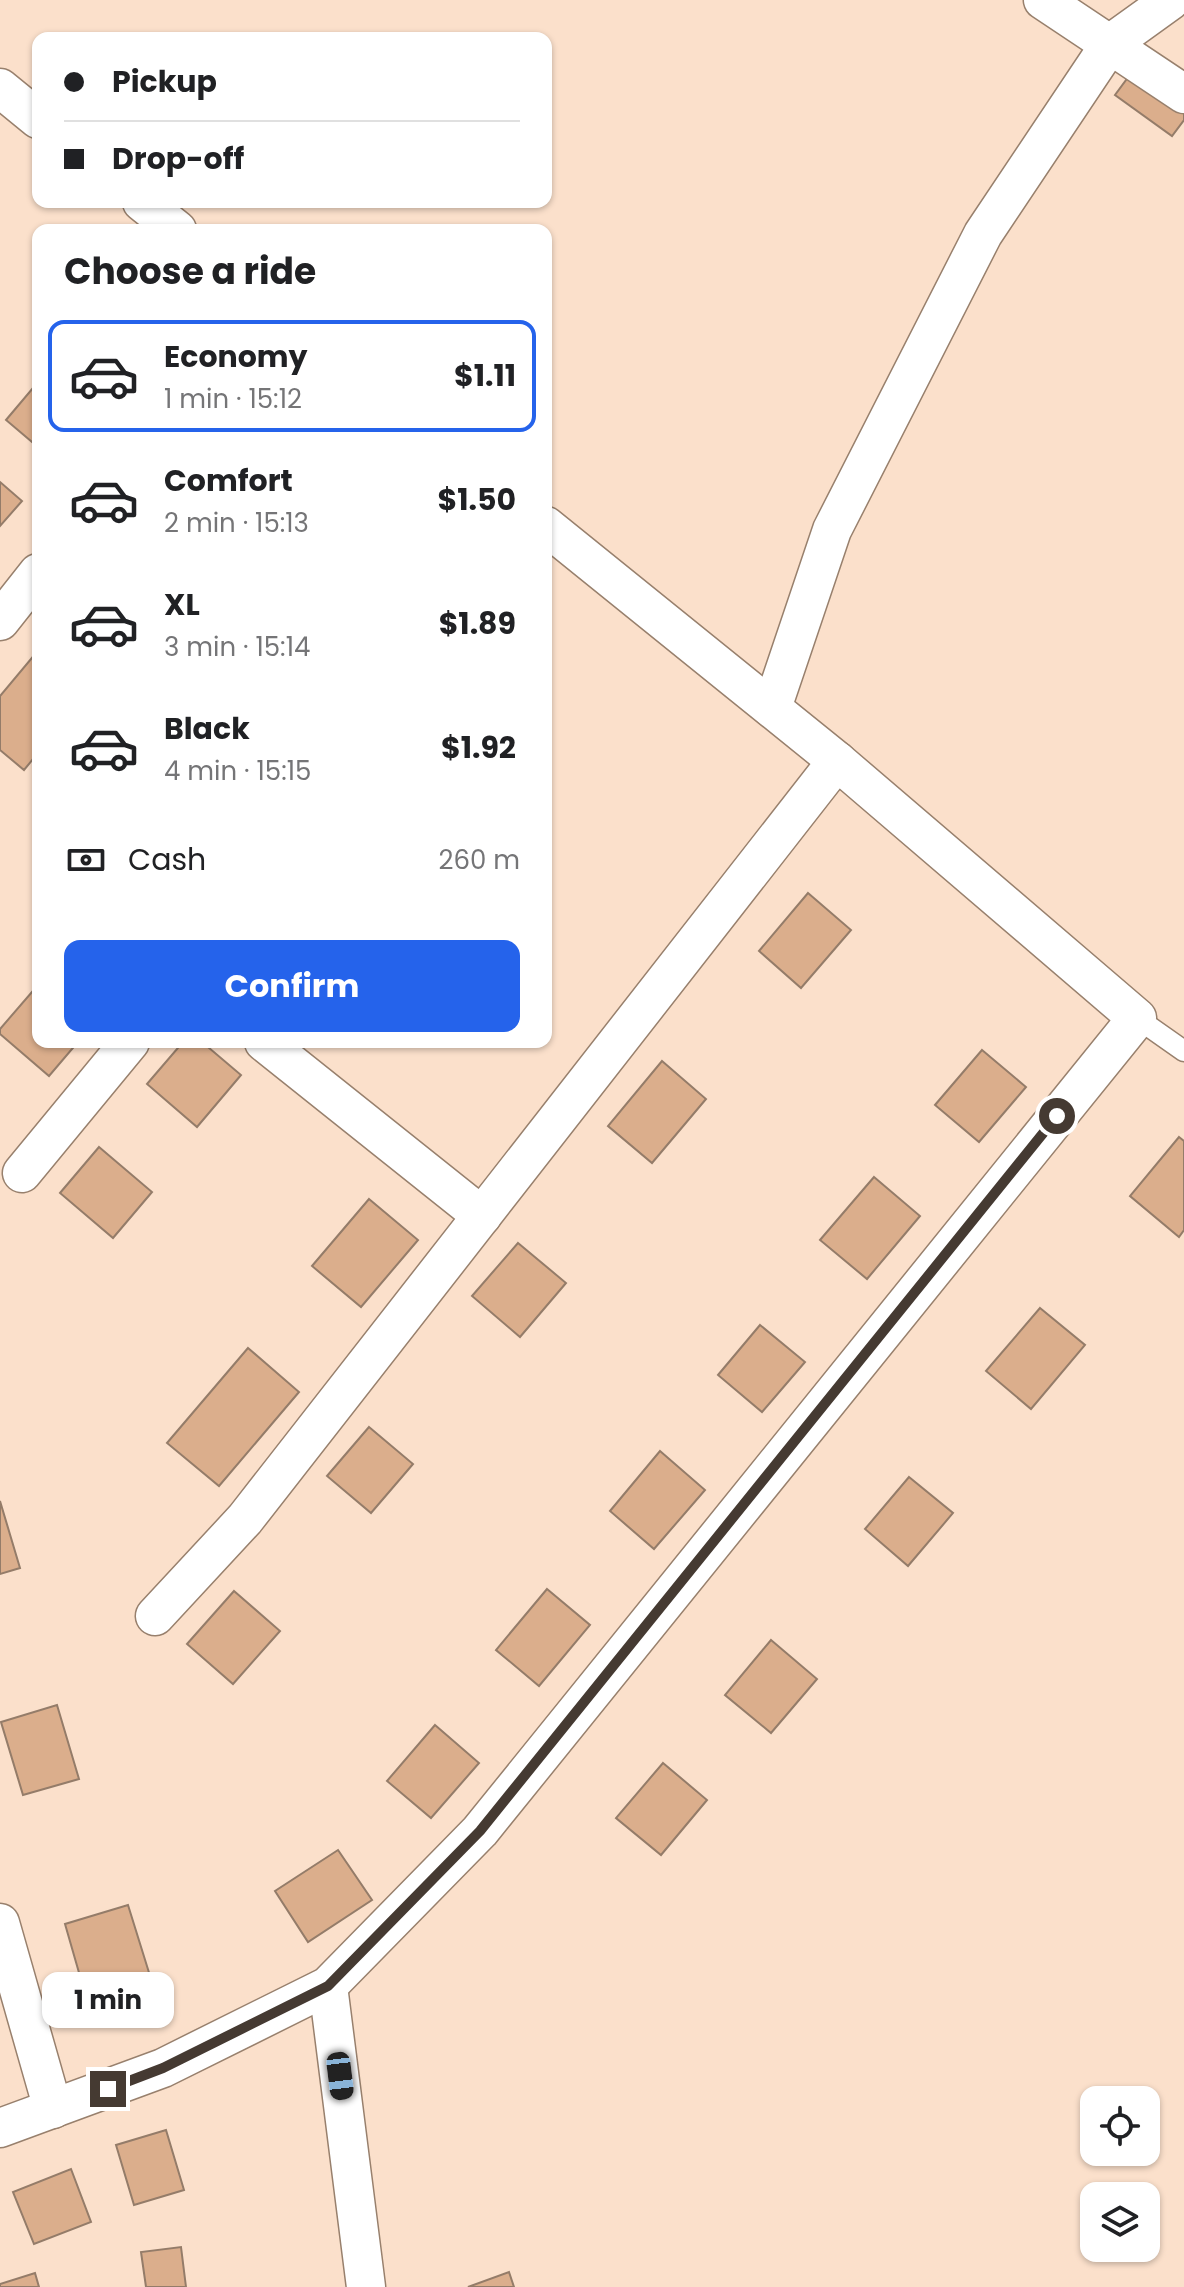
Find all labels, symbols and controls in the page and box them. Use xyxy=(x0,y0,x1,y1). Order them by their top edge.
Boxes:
text: Pickup xyxy=(112,60,217,103)
text: Drop-off xyxy=(112,137,244,180)
text: Choose a ride xyxy=(64,246,316,297)
text: Economy xyxy=(164,335,308,378)
icon: car xyxy=(68,340,140,412)
text: $1.11 xyxy=(454,354,516,397)
text: 1 min · 15:12 xyxy=(164,381,302,417)
text: Comfort xyxy=(164,459,293,502)
icon: car xyxy=(68,464,140,536)
text: $1.50 xyxy=(437,478,516,521)
text: 2 min · 15:13 xyxy=(164,505,309,541)
text: XL xyxy=(164,583,200,626)
icon: car xyxy=(68,588,140,660)
text: $1.89 xyxy=(439,602,516,645)
text: 3 min · 15:14 xyxy=(164,629,310,665)
text: Black xyxy=(164,707,250,750)
icon: car xyxy=(68,712,140,784)
text: $1.92 xyxy=(441,726,516,769)
text: 4 min · 15:15 xyxy=(164,753,311,789)
icon: cash xyxy=(64,838,108,882)
text: Cash xyxy=(128,838,206,881)
text: 260 m xyxy=(438,842,520,878)
button: Confirm xyxy=(64,940,520,1032)
route start xyxy=(1039,1098,1075,1134)
callout: 1 min xyxy=(42,1973,174,2029)
text: 1 min xyxy=(74,1982,142,2018)
car xyxy=(325,2051,355,2101)
route end xyxy=(90,2071,126,2107)
map controls xyxy=(1080,2086,1160,2262)
button: locate xyxy=(1080,2086,1160,2166)
button: layers xyxy=(1080,2182,1160,2262)

